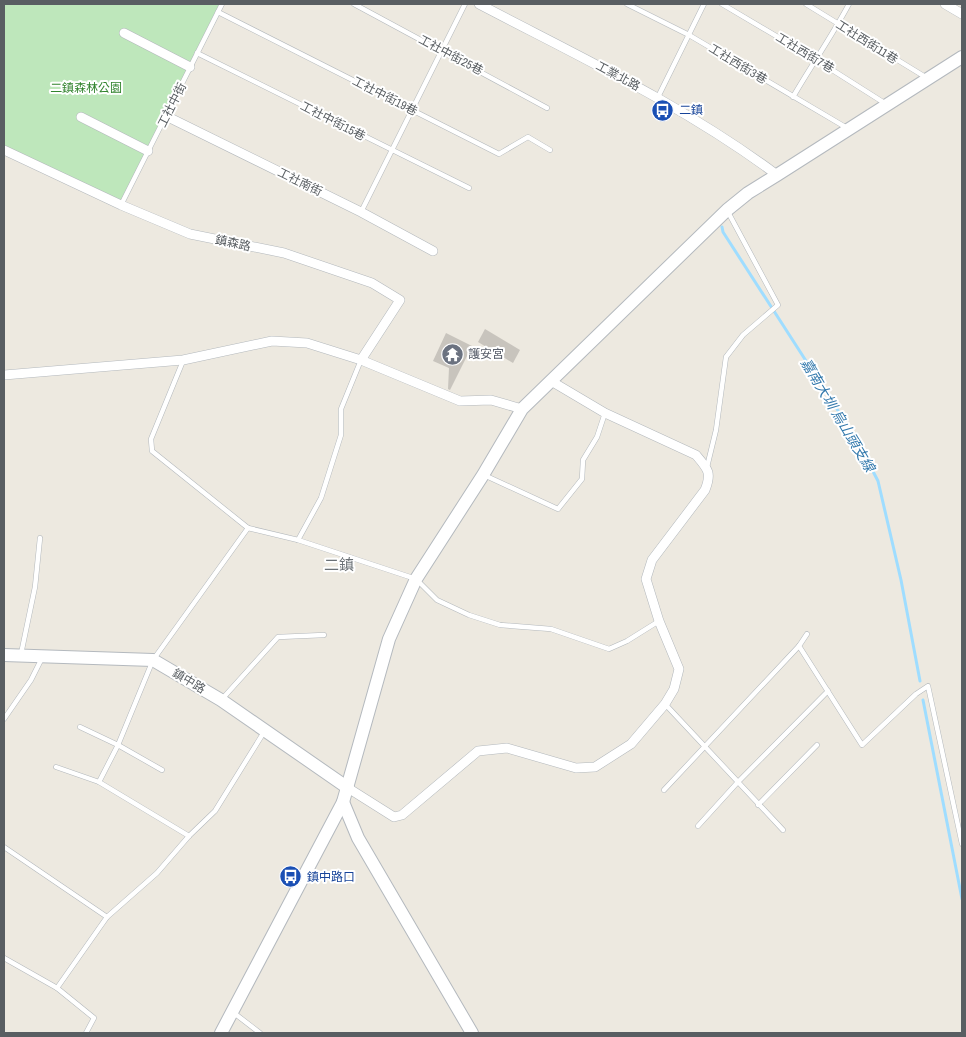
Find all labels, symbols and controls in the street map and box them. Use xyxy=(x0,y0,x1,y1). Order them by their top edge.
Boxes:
street label: 工社西街11巷 xyxy=(833,17,901,67)
street label: 工社西街7巷 xyxy=(773,29,837,77)
street label: 工社中街25巷 xyxy=(416,31,486,79)
street label: 工社西街3巷 xyxy=(706,40,770,88)
street label: 工業北路 xyxy=(593,58,643,94)
street label: 工社中街19巷 xyxy=(350,73,420,119)
park label: 二鎮森林公園 xyxy=(50,80,122,96)
street label: 工社中街 xyxy=(154,80,190,130)
street label: 工社中街15巷 xyxy=(298,98,368,144)
bus stop icon: 二鎮 xyxy=(651,98,675,122)
place label: 二鎮 xyxy=(679,102,703,118)
street label: 工社南街 xyxy=(275,164,325,200)
street label: 鎮森路 xyxy=(214,231,252,255)
temple icon: 護安宮 xyxy=(440,342,464,366)
place label: 護安宮 xyxy=(468,346,504,362)
water label: 嘉南大圳 烏山頭支線 xyxy=(797,355,880,477)
district label: 二鎮 xyxy=(324,554,354,575)
street label: 鎮中路 xyxy=(169,665,209,697)
bus stop icon: 鎮中路口 xyxy=(279,865,303,889)
place label: 鎮中路口 xyxy=(307,869,355,885)

